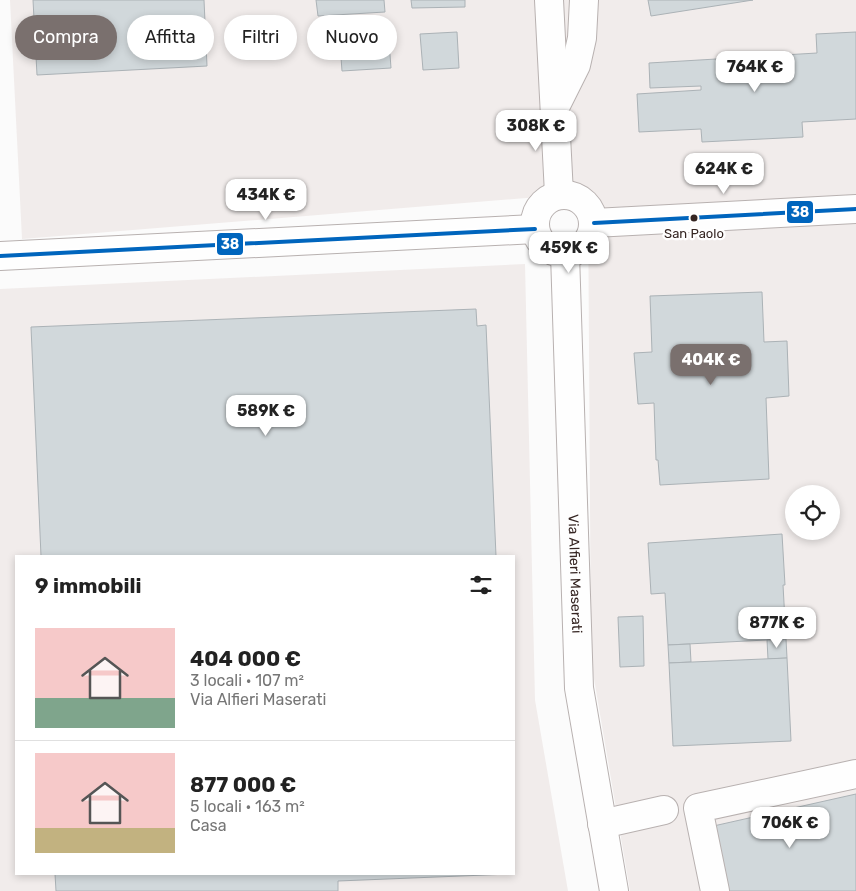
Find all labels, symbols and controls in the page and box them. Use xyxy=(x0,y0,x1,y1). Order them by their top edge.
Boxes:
chip: Compra xyxy=(15,15,117,60)
chip: Affitta xyxy=(127,15,214,60)
chip: Filtri xyxy=(224,15,297,60)
chip: Nuovo xyxy=(307,15,397,60)
pin: 764K € xyxy=(714,51,796,93)
text: 764K € xyxy=(727,57,783,76)
pin: 308K € xyxy=(495,110,577,152)
text: 308K € xyxy=(507,116,565,135)
pin: 624K € xyxy=(683,152,765,195)
text: 624K € xyxy=(695,159,753,178)
pin: 434K € xyxy=(225,178,307,221)
text: 434K € xyxy=(237,185,295,204)
line badge: 38 xyxy=(786,200,814,224)
text: 38 xyxy=(791,204,809,221)
marker: San Paolo xyxy=(689,213,699,223)
place label: San Paolo xyxy=(664,226,724,241)
line badge: 38 xyxy=(216,232,244,256)
pin: 459K € xyxy=(528,232,610,274)
text: 38 xyxy=(221,236,239,253)
text: 459K € xyxy=(540,238,598,257)
pin: 404K € xyxy=(670,344,752,386)
text: 404K € xyxy=(681,350,741,369)
pin: 589K € xyxy=(225,394,307,437)
text: 589K € xyxy=(237,401,295,420)
map controls xyxy=(785,485,840,540)
button: locate xyxy=(785,485,840,540)
street label: Via Alfieri Maserati xyxy=(565,514,586,634)
icon: filters xyxy=(467,571,495,599)
text: 9 immobili xyxy=(35,573,142,598)
pin: 877K € xyxy=(736,606,818,649)
text: 877K € xyxy=(749,613,805,632)
text: 404 000 € xyxy=(190,646,301,671)
icon: home xyxy=(75,648,135,708)
text: 3 locali · 107 m² xyxy=(190,671,304,690)
text: Via Alfieri Maserati xyxy=(190,690,326,709)
text: 877 000 € xyxy=(190,772,297,797)
icon: home xyxy=(75,773,135,833)
text: 5 locali · 163 m² xyxy=(190,797,305,816)
pin: 706K € xyxy=(749,806,831,849)
text: 706K € xyxy=(762,813,818,832)
text: Casa xyxy=(190,816,226,835)

